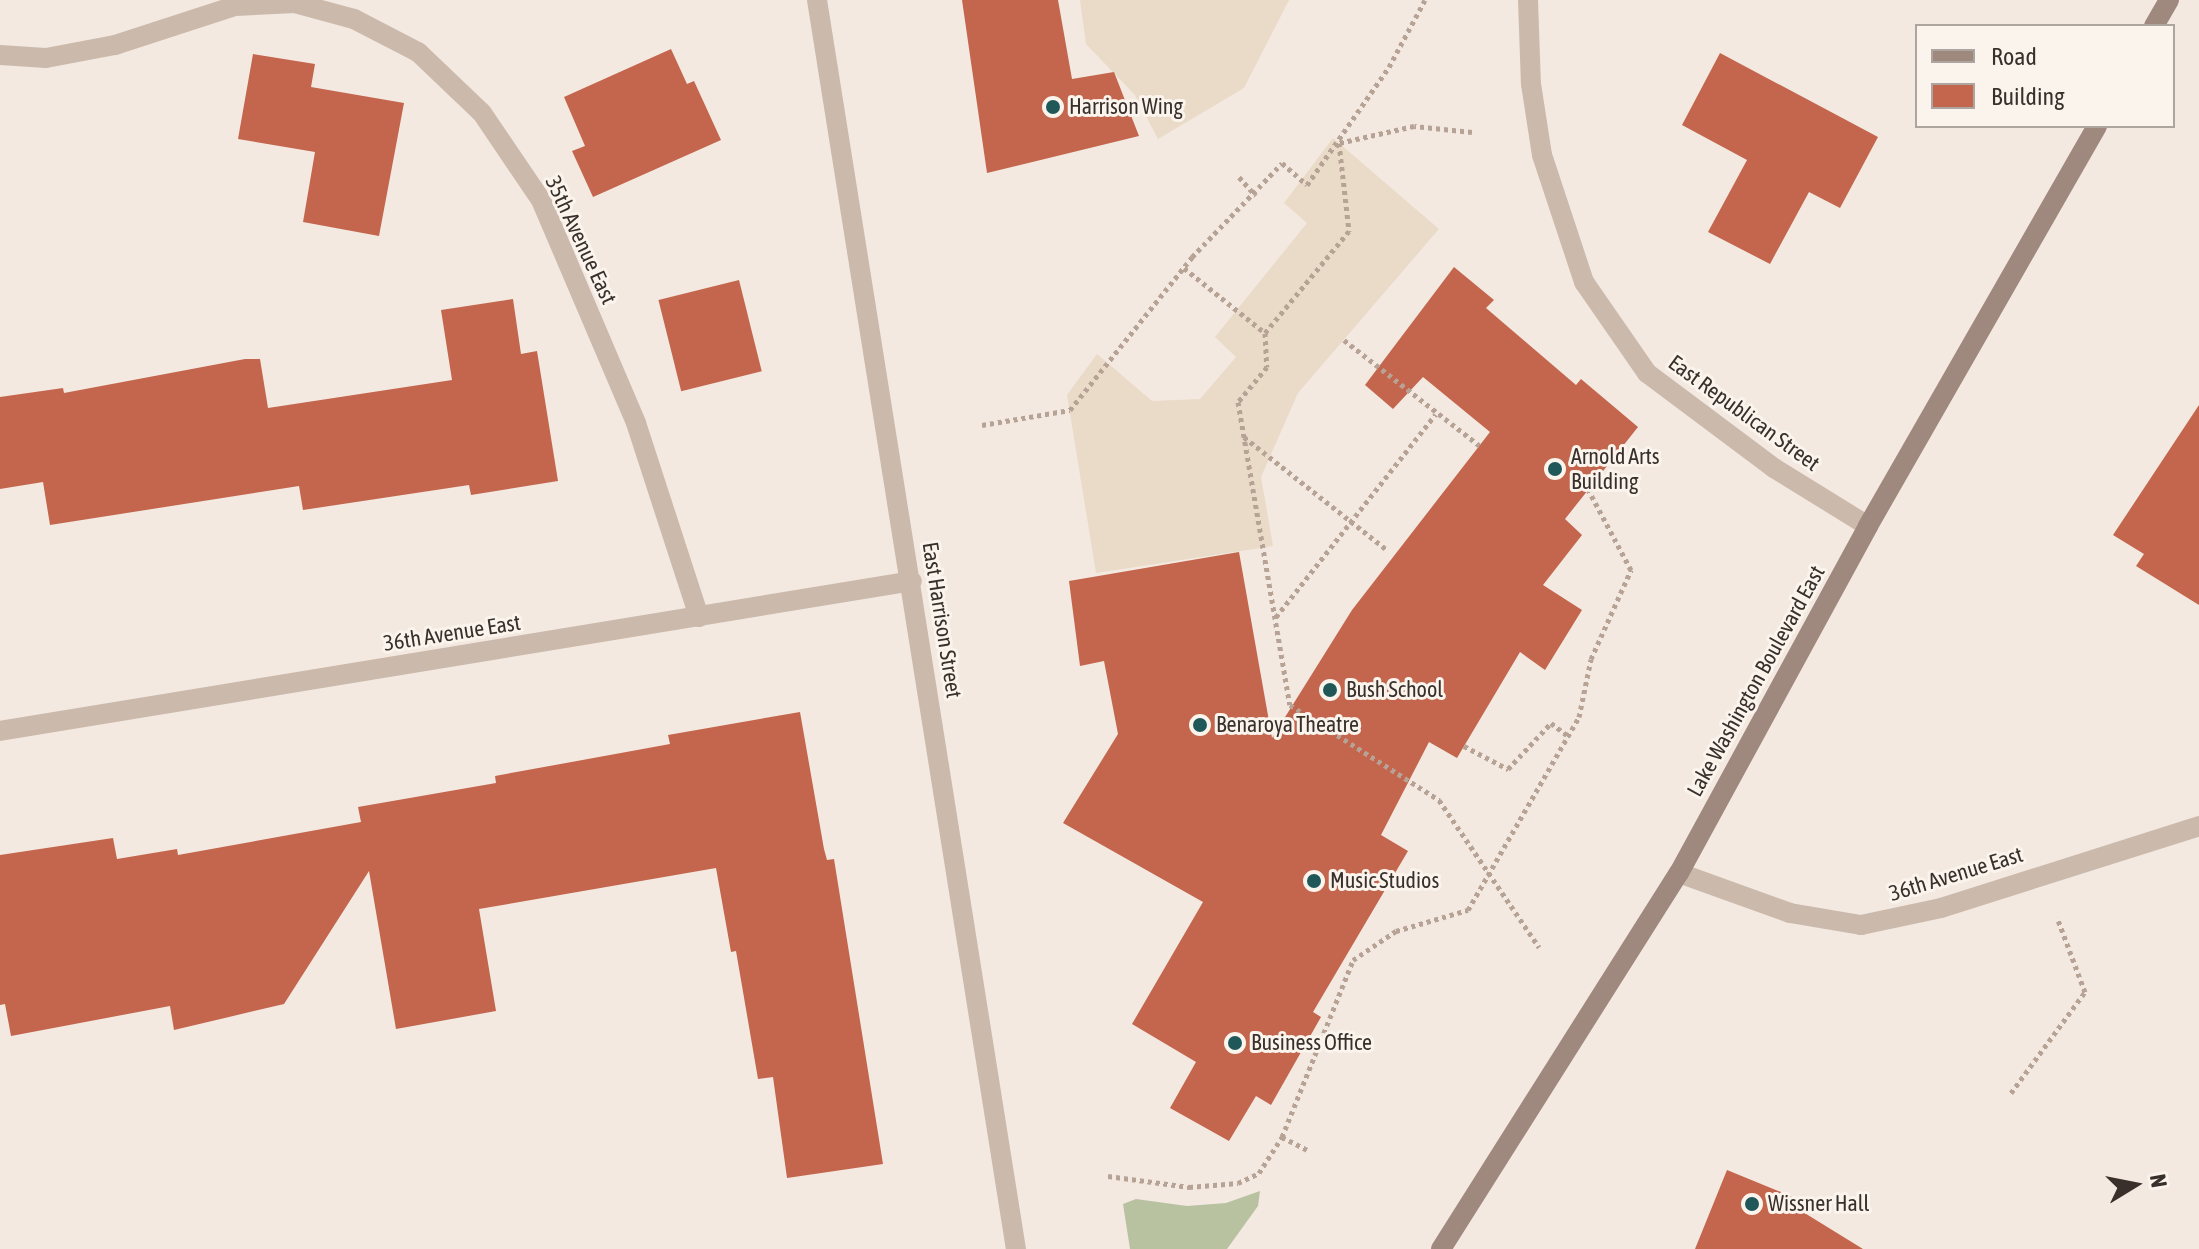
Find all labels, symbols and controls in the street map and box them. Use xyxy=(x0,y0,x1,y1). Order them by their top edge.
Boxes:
legend xyxy=(1915,24,2175,128)
text: Road xyxy=(1991,43,2037,70)
text: Building xyxy=(1991,83,2064,110)
place label: Harrison Wing xyxy=(1069,94,1183,120)
marker: Harrison Wing xyxy=(1044,98,1062,116)
street label: 35th Avenue East xyxy=(540,172,622,308)
street label: East Republican Street xyxy=(1663,349,1825,477)
place label: Arnold Arts Building xyxy=(1571,443,1659,494)
marker: Arnold Arts Building xyxy=(1546,460,1564,478)
street label: East Harrison Street xyxy=(917,540,967,700)
street label: Lake Washington Boulevard East xyxy=(1681,561,1831,801)
street label: 36th Avenue East xyxy=(382,609,522,657)
place label: Bush School xyxy=(1346,677,1443,703)
marker: Bush School xyxy=(1321,681,1339,699)
place label: Benaroya Theatre xyxy=(1216,712,1359,738)
marker: Benaroya Theatre xyxy=(1191,716,1209,734)
street label: 36th Avenue East xyxy=(1886,841,2026,907)
place label: Music Studios xyxy=(1330,868,1439,894)
marker: Music Studios xyxy=(1305,872,1323,890)
place label: Business Office xyxy=(1251,1030,1372,1056)
marker: Business Office xyxy=(1226,1034,1244,1052)
north arrow xyxy=(2095,1145,2175,1225)
text: N xyxy=(2145,1172,2173,1189)
place label: Wissner Hall xyxy=(1768,1191,1869,1217)
marker: Wissner Hall xyxy=(1743,1195,1761,1213)

